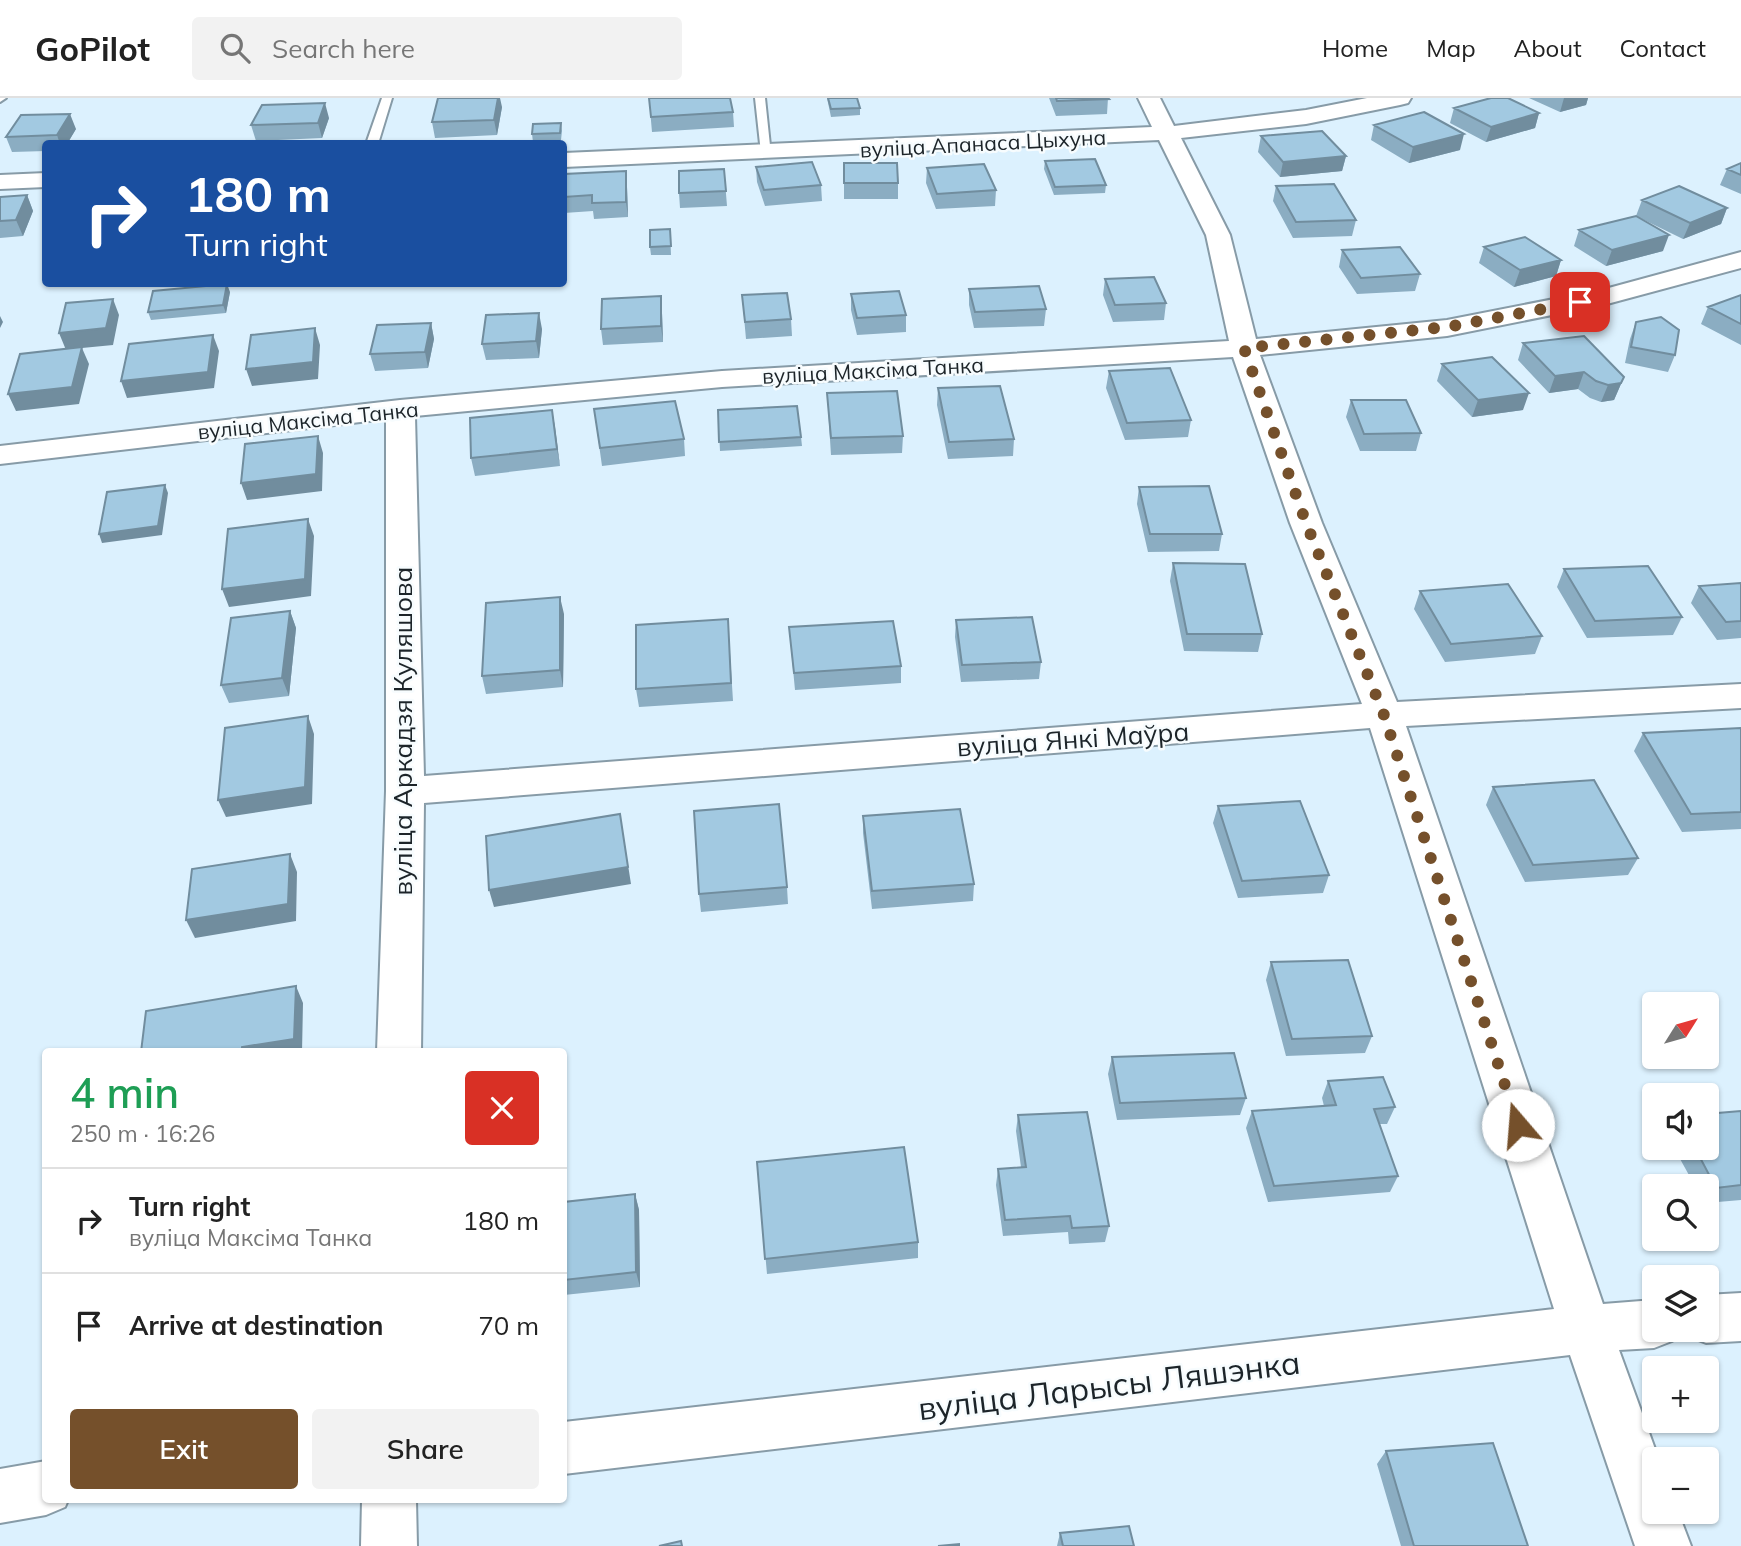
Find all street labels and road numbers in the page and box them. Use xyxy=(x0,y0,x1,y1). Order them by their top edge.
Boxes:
street label: вуліца Апанаса Цыхуна xyxy=(859,124,1107,162)
street label: вуліца Максіма Танка xyxy=(761,351,985,389)
street label: вуліца Максіма Танка xyxy=(196,395,420,445)
street label: вуліца Аркадзя Куляшова xyxy=(386,567,419,895)
street label: вуліца Янкі Маўра xyxy=(956,714,1190,764)
street label: вуліца Ларысы Ляшэнка xyxy=(916,1342,1302,1428)

